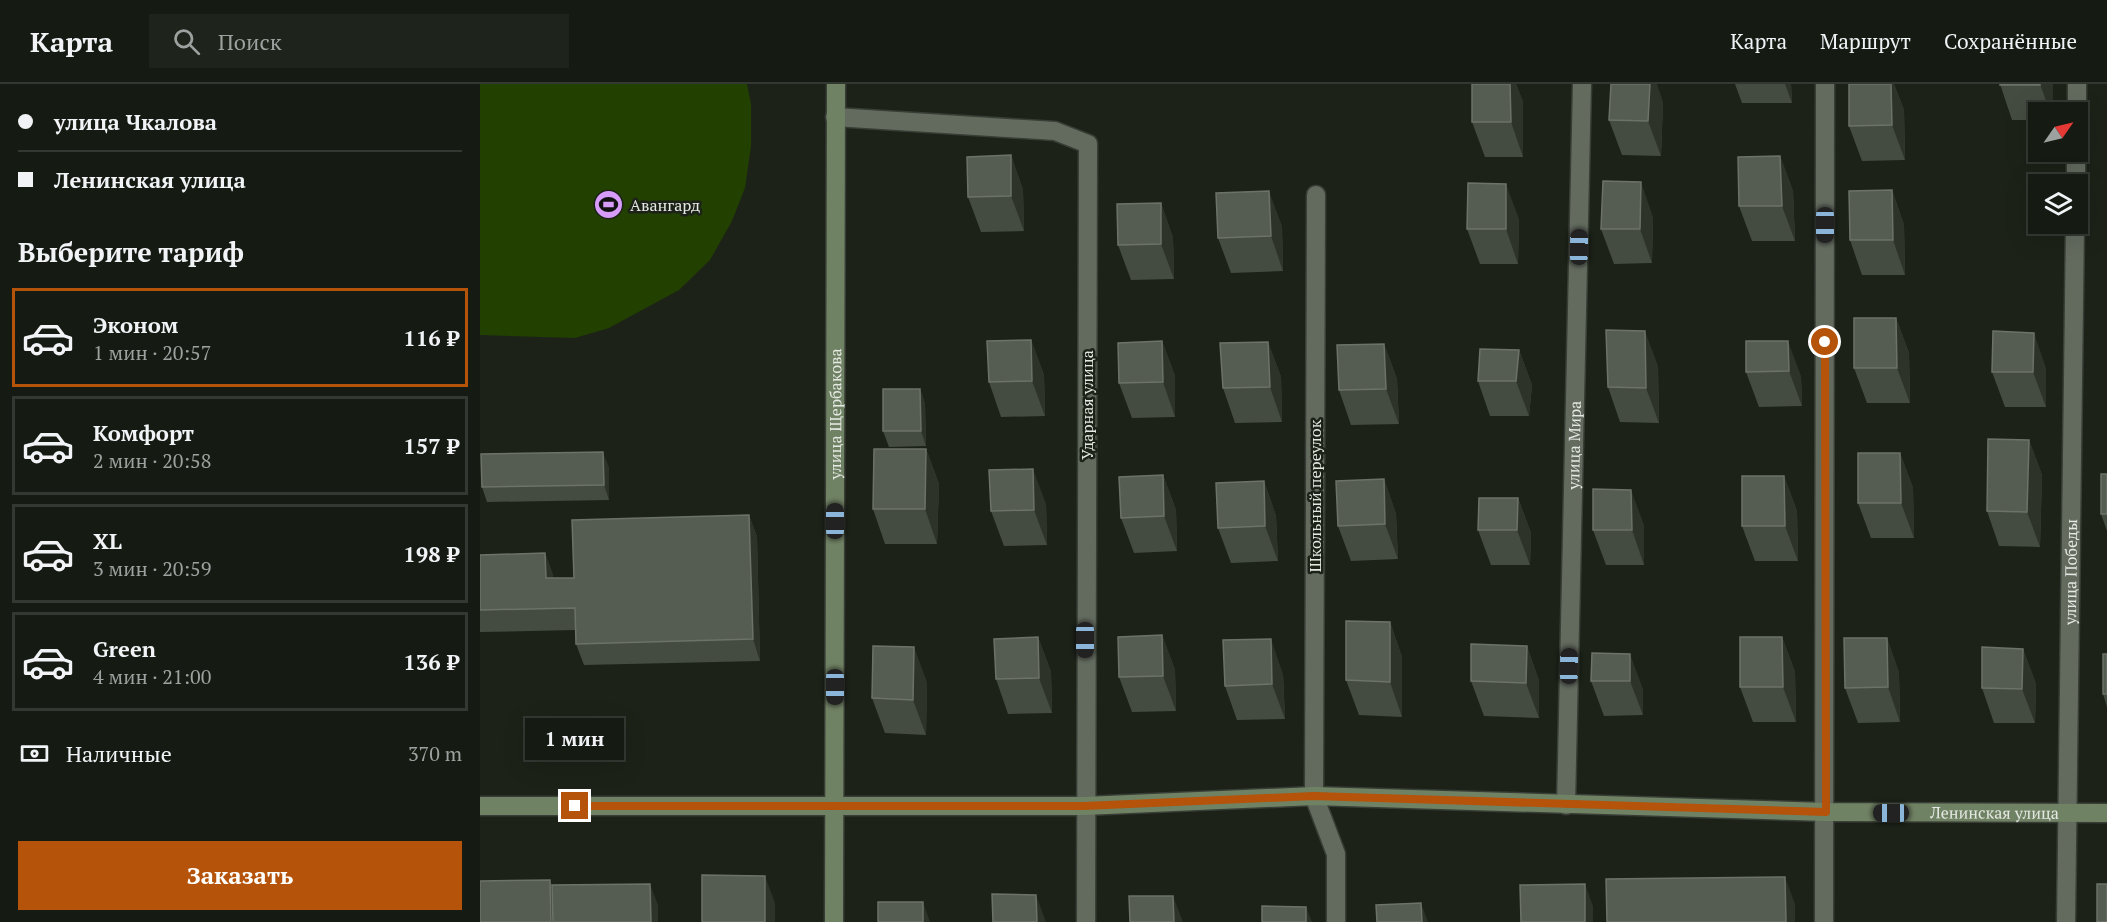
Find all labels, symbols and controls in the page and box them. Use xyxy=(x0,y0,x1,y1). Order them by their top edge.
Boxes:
search box xyxy=(149,14,569,68)
text: Карта xyxy=(30,23,113,60)
icon: search xyxy=(170,25,203,58)
text: Поиск xyxy=(218,27,282,56)
text: Карта xyxy=(1730,27,1787,55)
text: Маршрут xyxy=(1820,27,1911,55)
text: Сохранённые xyxy=(1944,27,2077,55)
north arrow xyxy=(2028,102,2088,162)
map controls xyxy=(2028,102,2088,234)
text: улица Чкалова xyxy=(54,107,217,136)
text: Ленинская улица xyxy=(54,165,246,194)
button: layers xyxy=(2028,174,2088,234)
sports icon: Авангард xyxy=(593,189,625,221)
place label: Авангард xyxy=(630,194,700,216)
car xyxy=(1816,207,1834,243)
car xyxy=(1570,229,1588,265)
text: Выберите тариф xyxy=(18,234,244,270)
text: Эконом xyxy=(93,310,178,339)
icon: car xyxy=(21,311,75,365)
text: 116 ₽ xyxy=(403,323,459,352)
route start xyxy=(1811,328,1838,355)
text: 1 мин · 20:57 xyxy=(93,339,211,366)
street label: улица Щербакова xyxy=(824,348,846,481)
street label: Ударная улица xyxy=(1076,350,1098,460)
street label: улица Мира xyxy=(1562,400,1586,491)
text: Комфорт xyxy=(93,418,194,447)
icon: car xyxy=(21,419,75,473)
street label: Школьный переулок xyxy=(1304,419,1326,572)
text: 157 ₽ xyxy=(403,431,459,460)
text: 2 мин · 20:58 xyxy=(93,447,211,474)
car xyxy=(826,503,844,539)
street label: улица Победы xyxy=(2059,519,2082,626)
text: XL xyxy=(93,526,122,555)
icon: car xyxy=(21,527,75,581)
text: 198 ₽ xyxy=(403,539,459,568)
text: 3 мин · 20:59 xyxy=(93,555,211,582)
car xyxy=(1076,622,1094,658)
text: Green xyxy=(93,634,156,663)
icon: car xyxy=(21,635,75,689)
text: 136 ₽ xyxy=(403,647,459,676)
car xyxy=(1560,648,1578,684)
text: 4 мин · 21:00 xyxy=(93,663,211,690)
car xyxy=(826,669,844,705)
callout: 1 мин xyxy=(526,719,624,761)
text: 1 мин xyxy=(545,725,604,752)
icon: cash xyxy=(18,737,51,770)
text: Наличные xyxy=(66,739,172,768)
text: 370 m xyxy=(408,740,462,767)
route end xyxy=(561,792,588,819)
street label: Ленинская улица xyxy=(1929,801,2059,824)
car xyxy=(1873,804,1909,822)
button: Заказать xyxy=(18,841,462,910)

